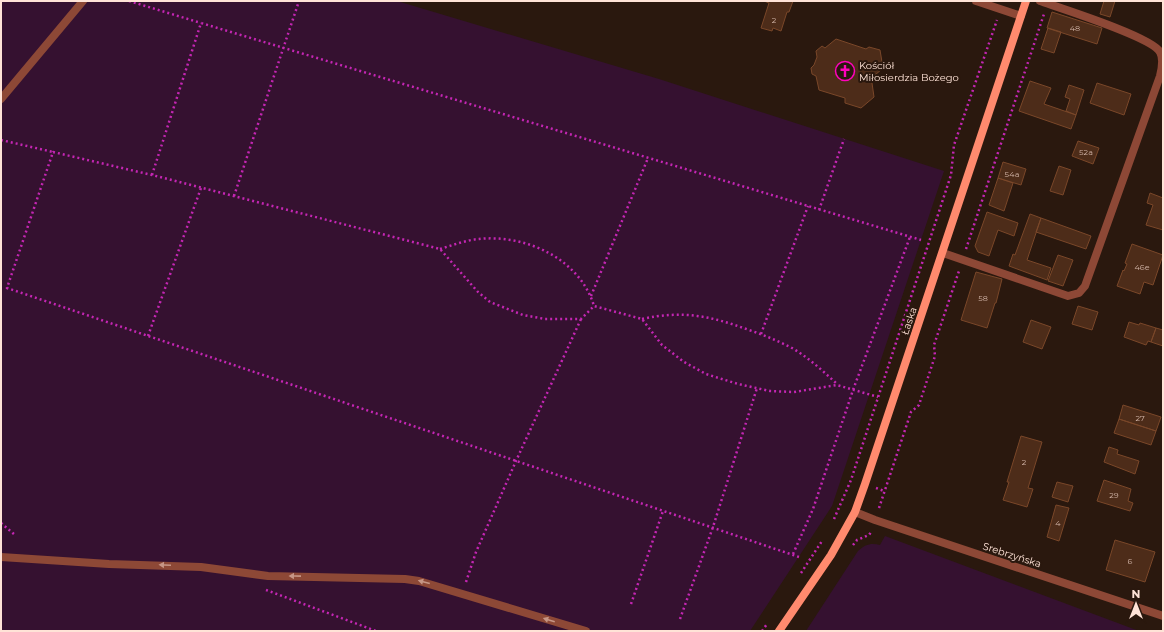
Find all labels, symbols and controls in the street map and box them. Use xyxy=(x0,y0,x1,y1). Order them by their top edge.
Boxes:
house number: 2 xyxy=(772,15,777,25)
house number: 48 xyxy=(1070,23,1080,33)
place label: Kościół Miłosierdzia Bożego xyxy=(859,59,959,84)
church icon: Kościół Miłosierdzia Bożego xyxy=(834,60,856,82)
house number: 52a xyxy=(1079,147,1093,157)
house number: 54a xyxy=(1005,169,1019,179)
house number: 46e xyxy=(1134,262,1150,272)
house number: 58 xyxy=(978,293,988,303)
street label: Łaska xyxy=(898,305,920,337)
house number: 27 xyxy=(1135,413,1145,423)
house number: 2 xyxy=(1022,457,1027,467)
house number: 29 xyxy=(1109,490,1119,500)
house number: 4 xyxy=(1055,518,1061,528)
street label: Srebrzyńska xyxy=(981,539,1043,571)
house number: 6 xyxy=(1128,556,1133,566)
one-way arrow xyxy=(159,562,171,569)
one-way arrow xyxy=(288,573,301,579)
one-way arrow xyxy=(418,579,430,585)
north arrow xyxy=(1116,584,1156,624)
text: N xyxy=(1132,587,1140,601)
one-way arrow xyxy=(542,617,554,623)

